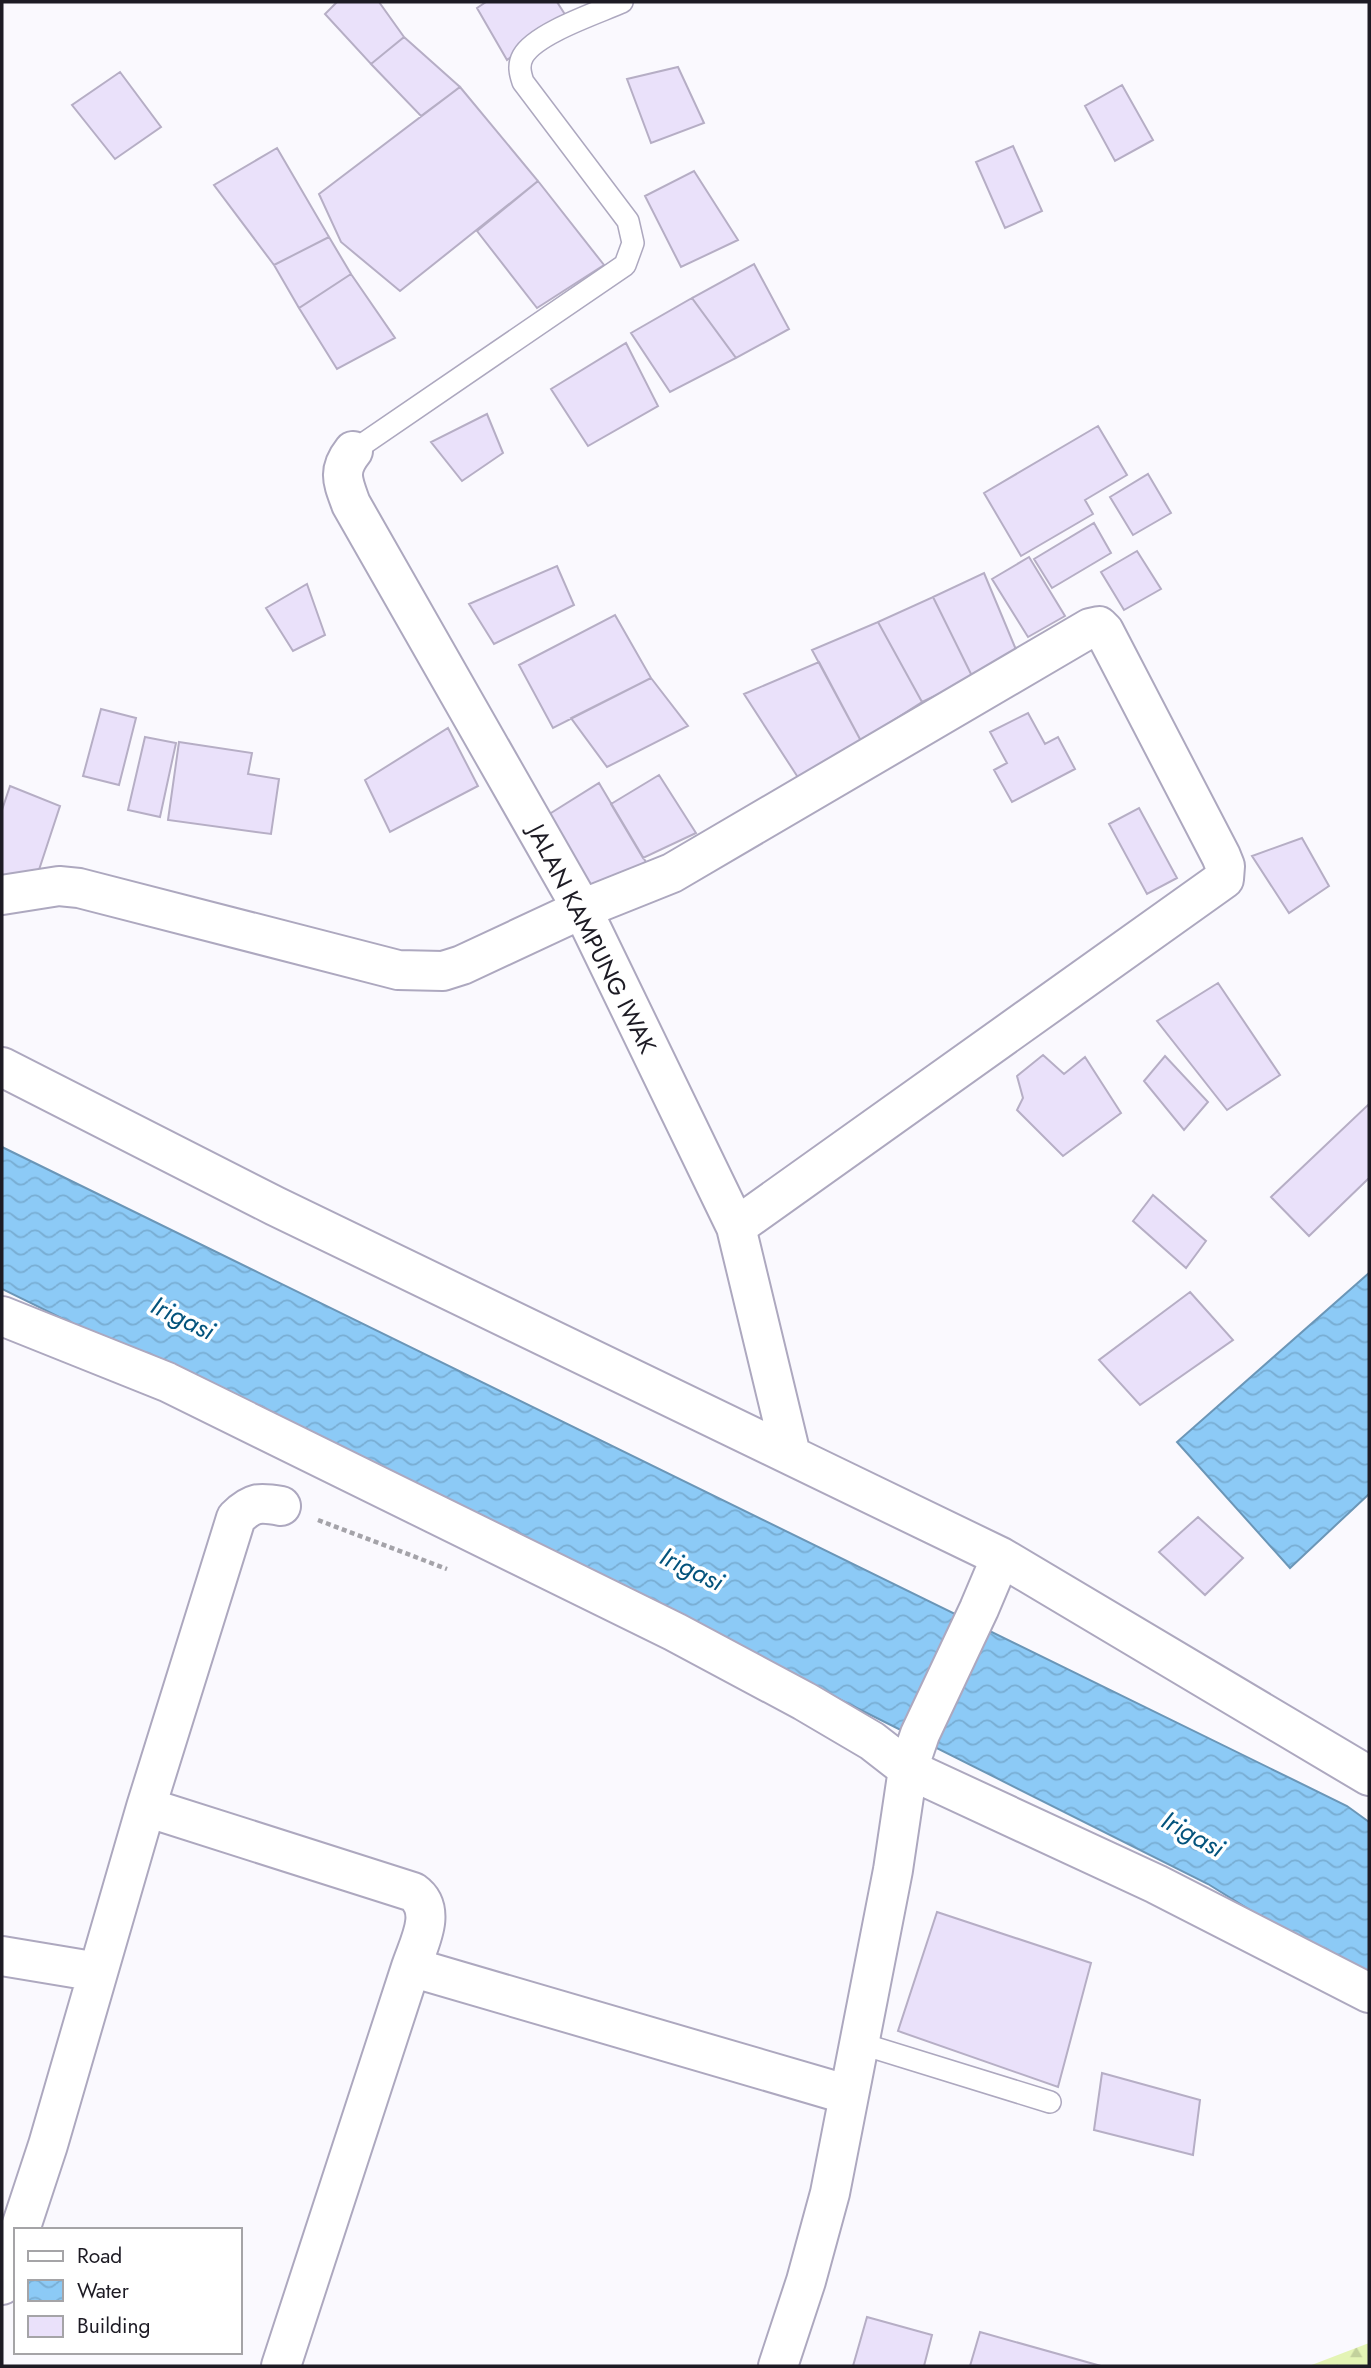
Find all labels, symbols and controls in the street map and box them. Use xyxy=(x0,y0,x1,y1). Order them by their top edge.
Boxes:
street label: JALAN KAMPUNG IWAK xyxy=(518,816,666,1060)
water label: Irigasi xyxy=(145,1286,222,1350)
water label: Irigasi xyxy=(654,1537,731,1601)
water label: Irigasi xyxy=(1155,1801,1232,1867)
legend xyxy=(14,2228,242,2354)
text: Road xyxy=(77,2241,122,2271)
text: Water xyxy=(77,2276,130,2306)
text: Building xyxy=(77,2311,150,2341)

